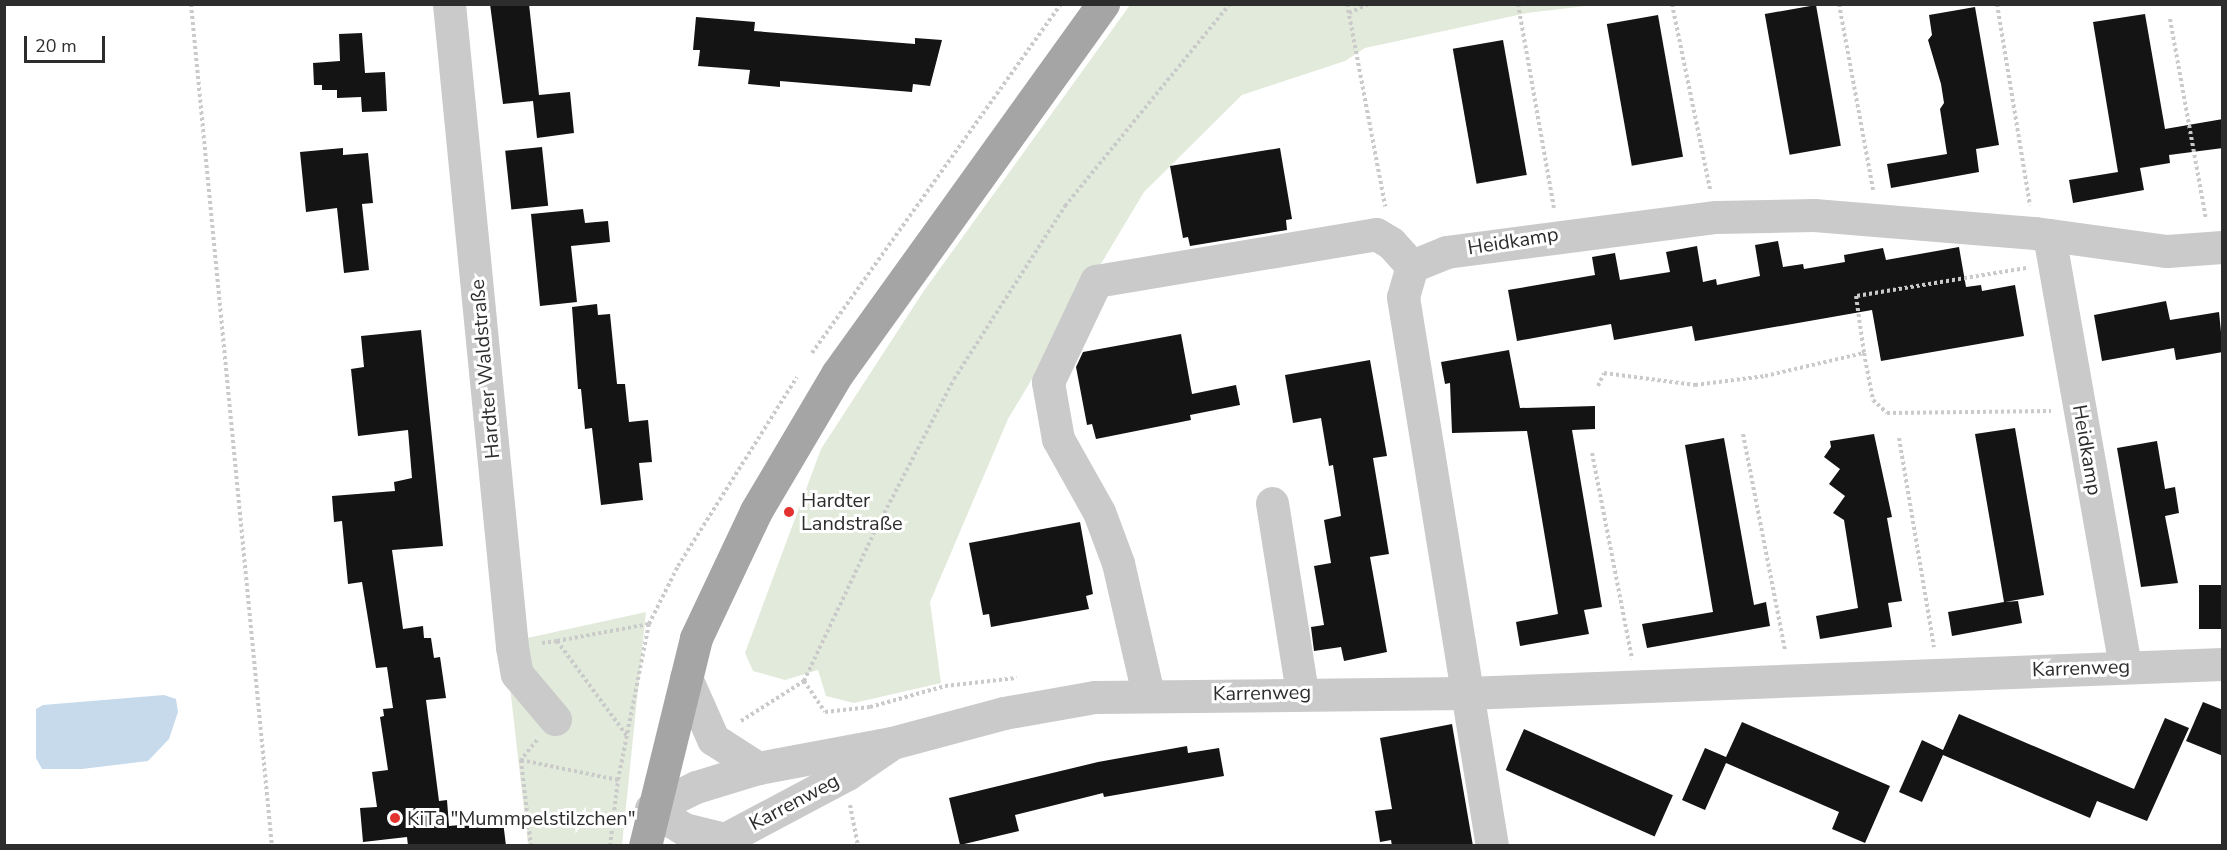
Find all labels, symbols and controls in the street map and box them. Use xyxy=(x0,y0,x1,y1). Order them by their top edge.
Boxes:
scale bar xyxy=(27,24,108,62)
text: 20 m xyxy=(35,34,77,58)
street label: Heidkamp xyxy=(1466,222,1560,260)
street label: Hardter Waldstraße xyxy=(465,278,505,460)
street label: Heidkamp xyxy=(2067,403,2107,497)
place label: Hardter Landstraße xyxy=(801,488,903,535)
marker: Hardter Landstraße xyxy=(782,505,796,519)
street label: Karrenweg xyxy=(2031,654,2131,682)
street label: Karrenweg xyxy=(1213,680,1311,706)
street label: Karrenweg xyxy=(745,768,843,836)
place label: KiTa "Mummpelstilzchen" xyxy=(407,806,635,830)
marker: KiTa "Mummpelstilzchen" xyxy=(388,811,402,825)

